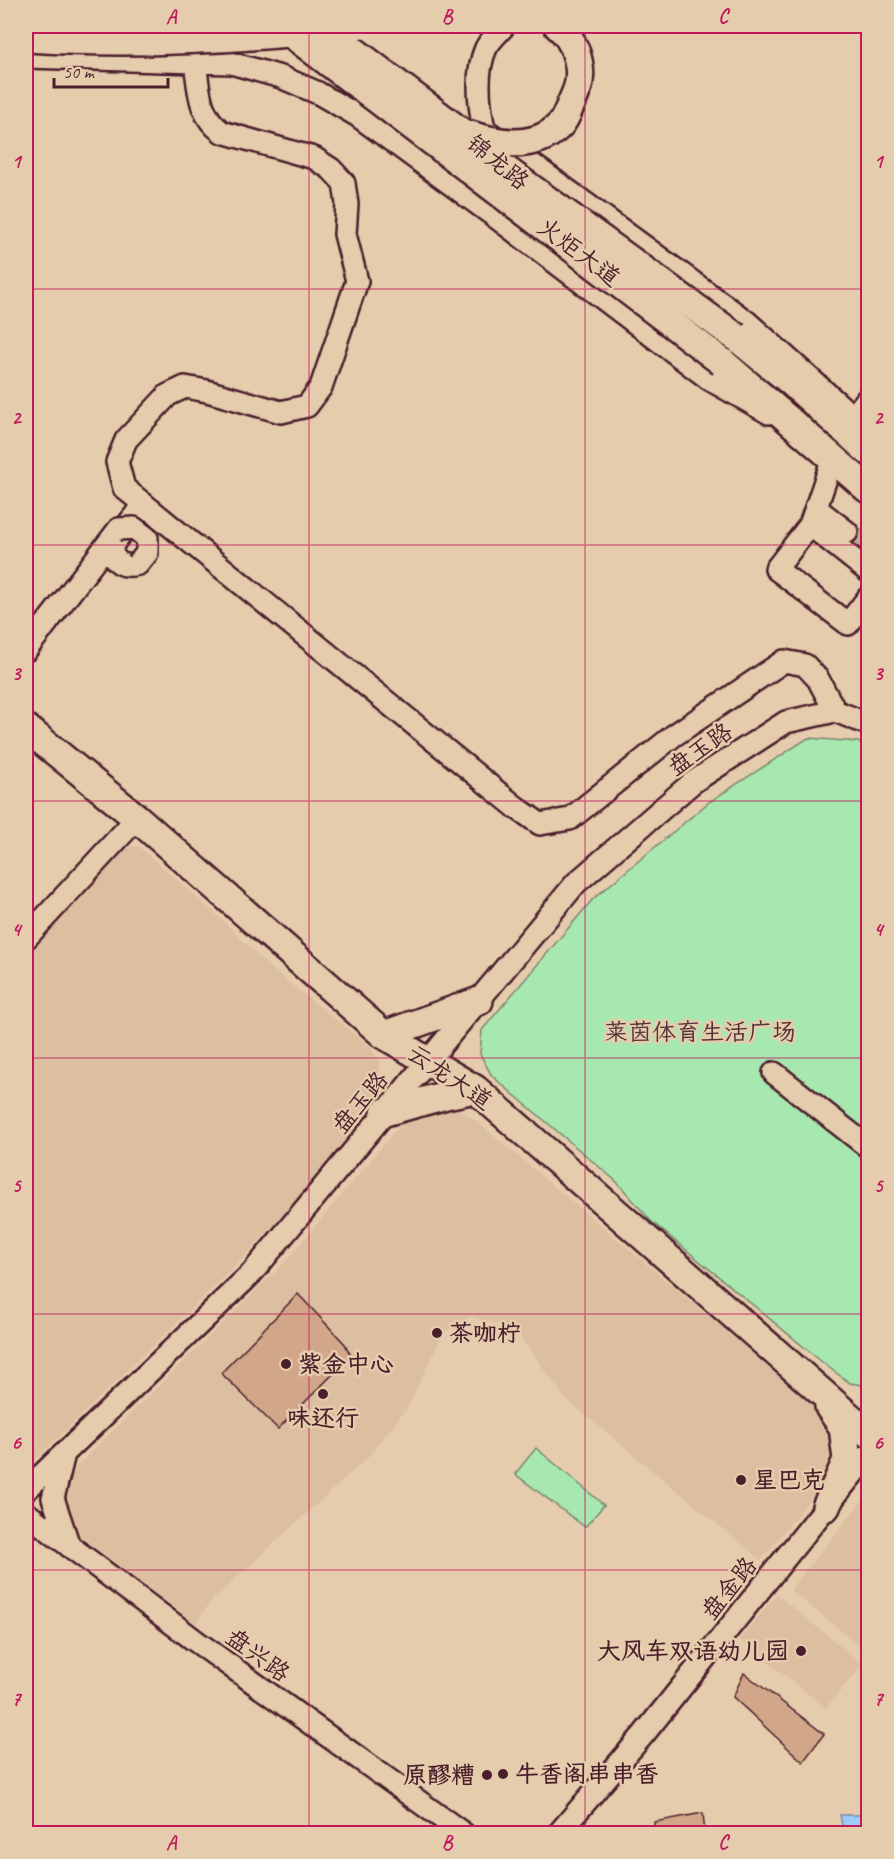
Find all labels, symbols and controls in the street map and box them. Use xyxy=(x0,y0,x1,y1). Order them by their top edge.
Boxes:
text: A xyxy=(166,4,178,29)
text: B xyxy=(442,4,454,29)
text: C xyxy=(718,4,730,29)
scale bar xyxy=(54,51,168,89)
text: 50 m xyxy=(63,61,96,83)
street label: 锦龙路 xyxy=(461,128,535,196)
text: 1 xyxy=(12,149,23,174)
text: 1 xyxy=(874,149,885,174)
street label: 火炬大道 xyxy=(532,211,626,293)
text: 2 xyxy=(12,405,23,430)
text: 2 xyxy=(874,405,885,430)
text: 3 xyxy=(12,661,23,686)
text: 3 xyxy=(874,661,885,686)
street label: 盘玉路 xyxy=(662,716,738,782)
text: 4 xyxy=(12,917,24,942)
text: 4 xyxy=(874,917,886,942)
park label: 莱茵体育生活广场 xyxy=(604,1017,796,1047)
street label: 云龙大道 xyxy=(402,1038,498,1116)
street label: 盘玉路 xyxy=(325,1065,395,1139)
text: 5 xyxy=(12,1173,23,1198)
text: 5 xyxy=(874,1173,885,1198)
place label: 茶咖柠 xyxy=(449,1318,521,1348)
marker: 茶咖柠 xyxy=(430,1326,444,1340)
place label: 紫金中心 xyxy=(298,1349,394,1379)
marker: 紫金中心 xyxy=(279,1357,293,1371)
marker: 味还行 xyxy=(316,1387,330,1401)
place label: 味还行 xyxy=(287,1403,359,1433)
text: 6 xyxy=(11,1430,22,1455)
text: 6 xyxy=(873,1430,884,1455)
place label: 星巴克 xyxy=(753,1465,825,1495)
marker: 星巴克 xyxy=(734,1473,748,1487)
street label: 盘金路 xyxy=(695,1551,763,1625)
street label: 盘兴路 xyxy=(220,1622,296,1688)
place label: 大风车双语幼儿园 xyxy=(597,1636,789,1666)
marker: 大风车双语幼儿园 xyxy=(794,1644,808,1658)
text: 7 xyxy=(12,1686,23,1711)
text: 7 xyxy=(874,1686,885,1711)
place label: 牛香阁串串香 xyxy=(515,1759,659,1789)
place label: 原醪糟 xyxy=(403,1760,475,1790)
marker: 牛香阁串串香 xyxy=(496,1767,510,1781)
marker: 原醪糟 xyxy=(480,1768,494,1782)
text: A xyxy=(166,1830,178,1855)
text: B xyxy=(442,1830,454,1855)
text: C xyxy=(718,1830,730,1855)

